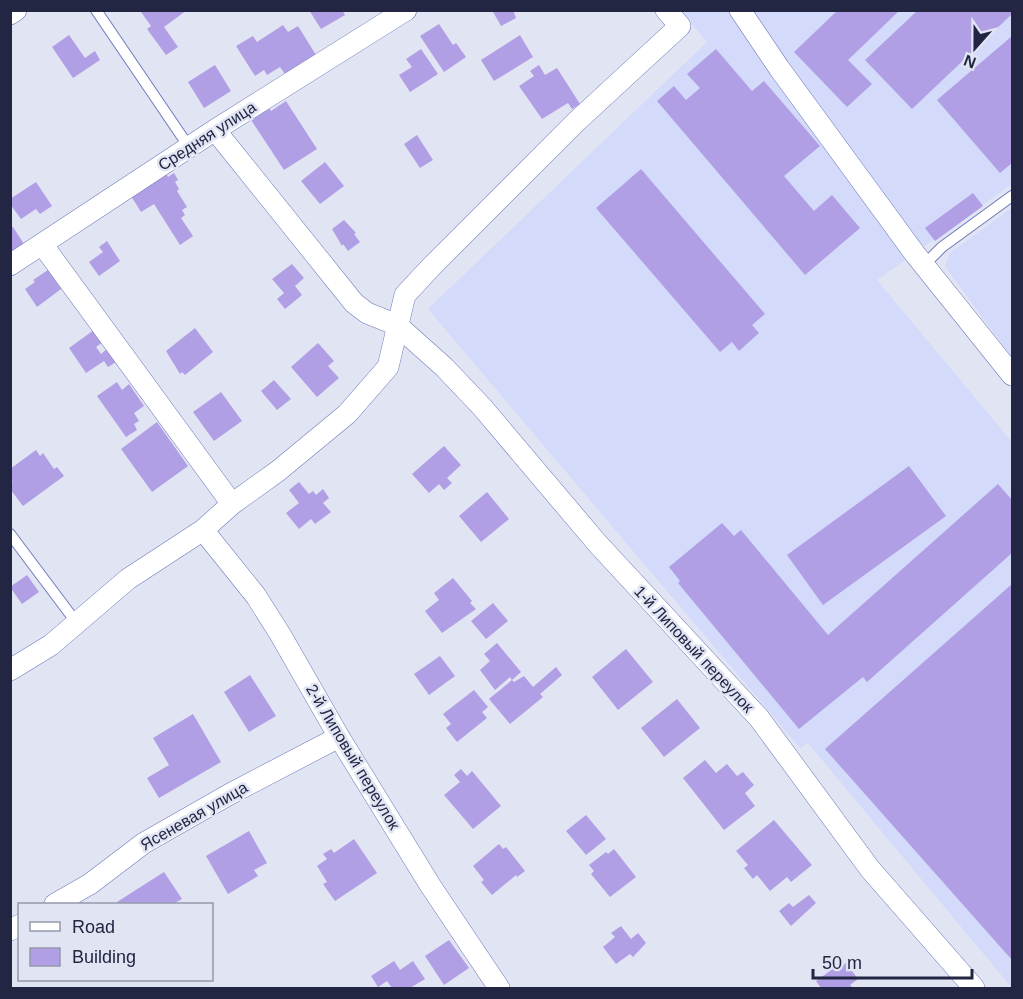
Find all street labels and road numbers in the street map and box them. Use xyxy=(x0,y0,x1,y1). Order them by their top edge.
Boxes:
street label: Средняя улица xyxy=(155,98,259,174)
street label: 1-й Липовый переулок xyxy=(631,582,758,716)
street label: 2-й Липовый переулок xyxy=(303,681,404,833)
street label: Ясеневая улица xyxy=(138,778,251,853)

